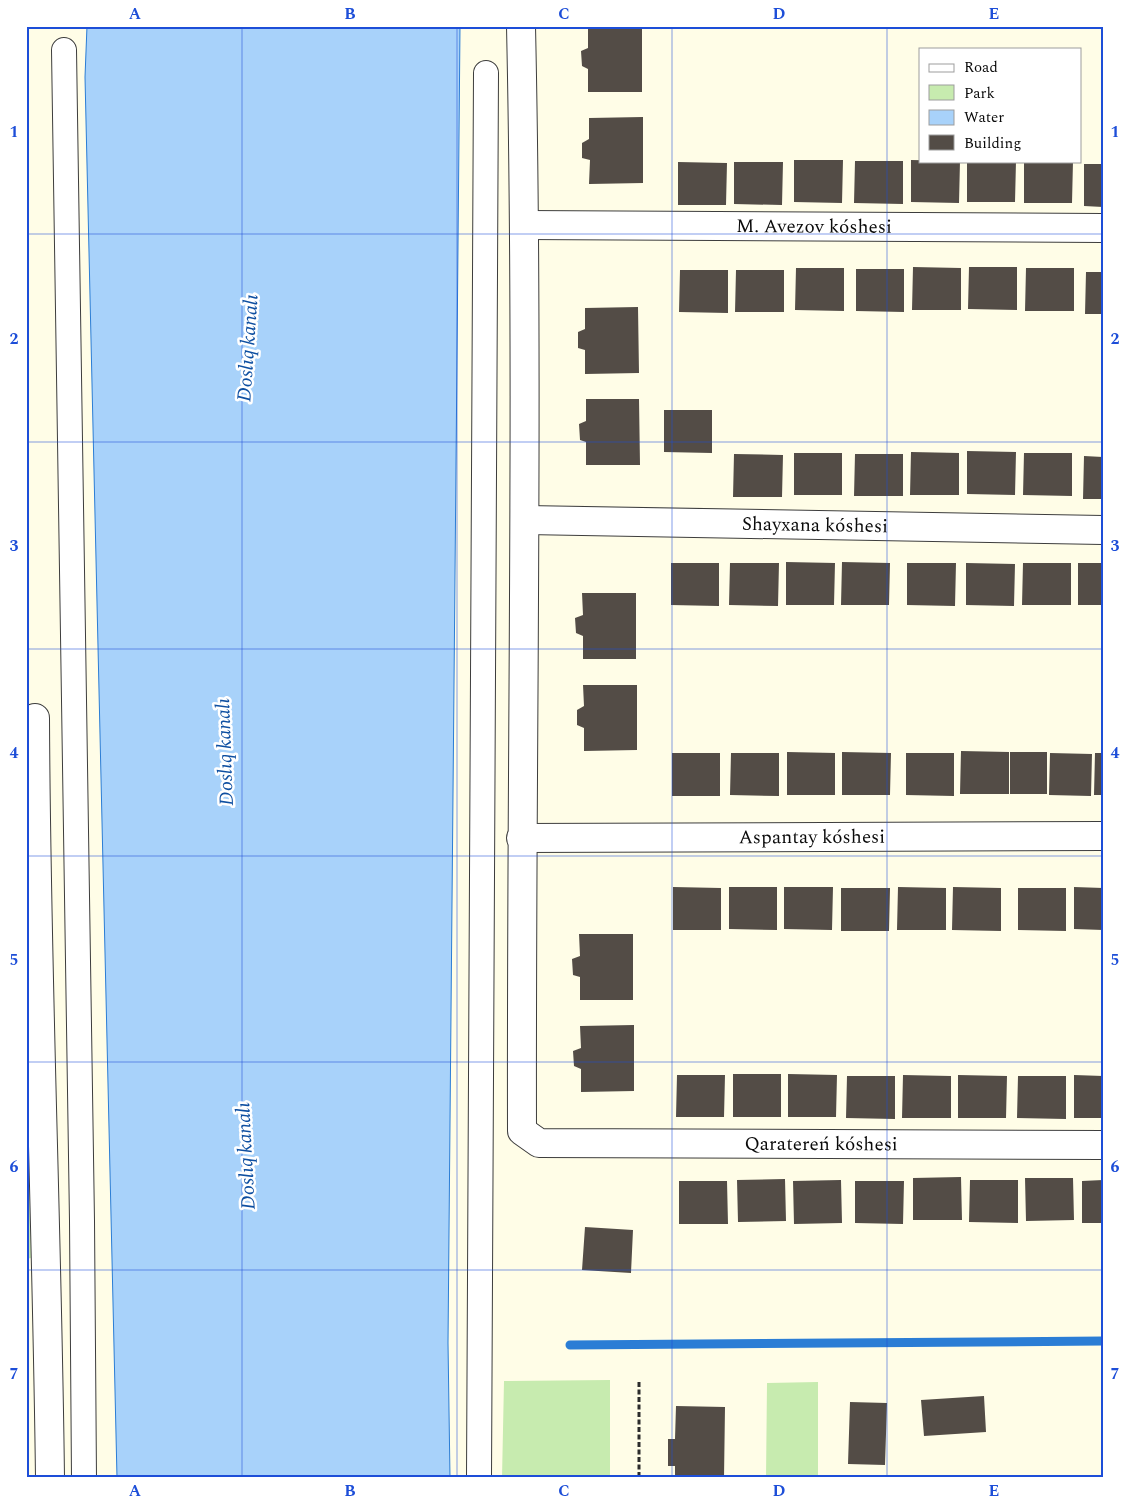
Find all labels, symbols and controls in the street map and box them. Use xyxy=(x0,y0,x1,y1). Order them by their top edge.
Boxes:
text: A xyxy=(129,2,142,26)
text: B xyxy=(344,2,356,26)
text: C xyxy=(558,2,570,26)
text: D xyxy=(773,2,786,26)
text: E xyxy=(989,2,999,26)
legend xyxy=(919,48,1082,162)
text: Road xyxy=(964,56,998,79)
text: Park xyxy=(964,82,995,105)
text: Water xyxy=(964,106,1004,129)
text: 1 xyxy=(10,120,18,144)
text: 1 xyxy=(1111,120,1119,144)
text: Building xyxy=(964,132,1021,155)
street label: M. Avezov kóshesi xyxy=(736,212,892,241)
water label: Doslıq kanalı xyxy=(229,293,267,403)
text: 2 xyxy=(10,327,19,351)
text: 2 xyxy=(1111,327,1120,351)
street label: Shayxana kóshesi xyxy=(742,509,888,541)
text: 3 xyxy=(10,534,19,558)
text: 3 xyxy=(1111,534,1120,558)
water label: Doslıq kanalı xyxy=(208,697,242,806)
text: 4 xyxy=(10,741,19,765)
text: 4 xyxy=(1111,741,1120,765)
street label: Aspantay kóshesi xyxy=(739,822,885,852)
text: 5 xyxy=(10,948,18,972)
text: 5 xyxy=(1111,948,1119,972)
water label: Doslıq kanalı xyxy=(228,1101,264,1211)
street label: Qaratereń kóshesi xyxy=(744,1129,898,1159)
text: 6 xyxy=(10,1155,19,1179)
text: 6 xyxy=(1111,1155,1120,1179)
text: 7 xyxy=(10,1362,19,1386)
text: 7 xyxy=(1111,1362,1120,1386)
text: A xyxy=(129,1479,142,1503)
text: B xyxy=(344,1479,356,1503)
text: C xyxy=(558,1479,570,1503)
text: D xyxy=(773,1479,786,1503)
text: E xyxy=(989,1479,999,1503)

